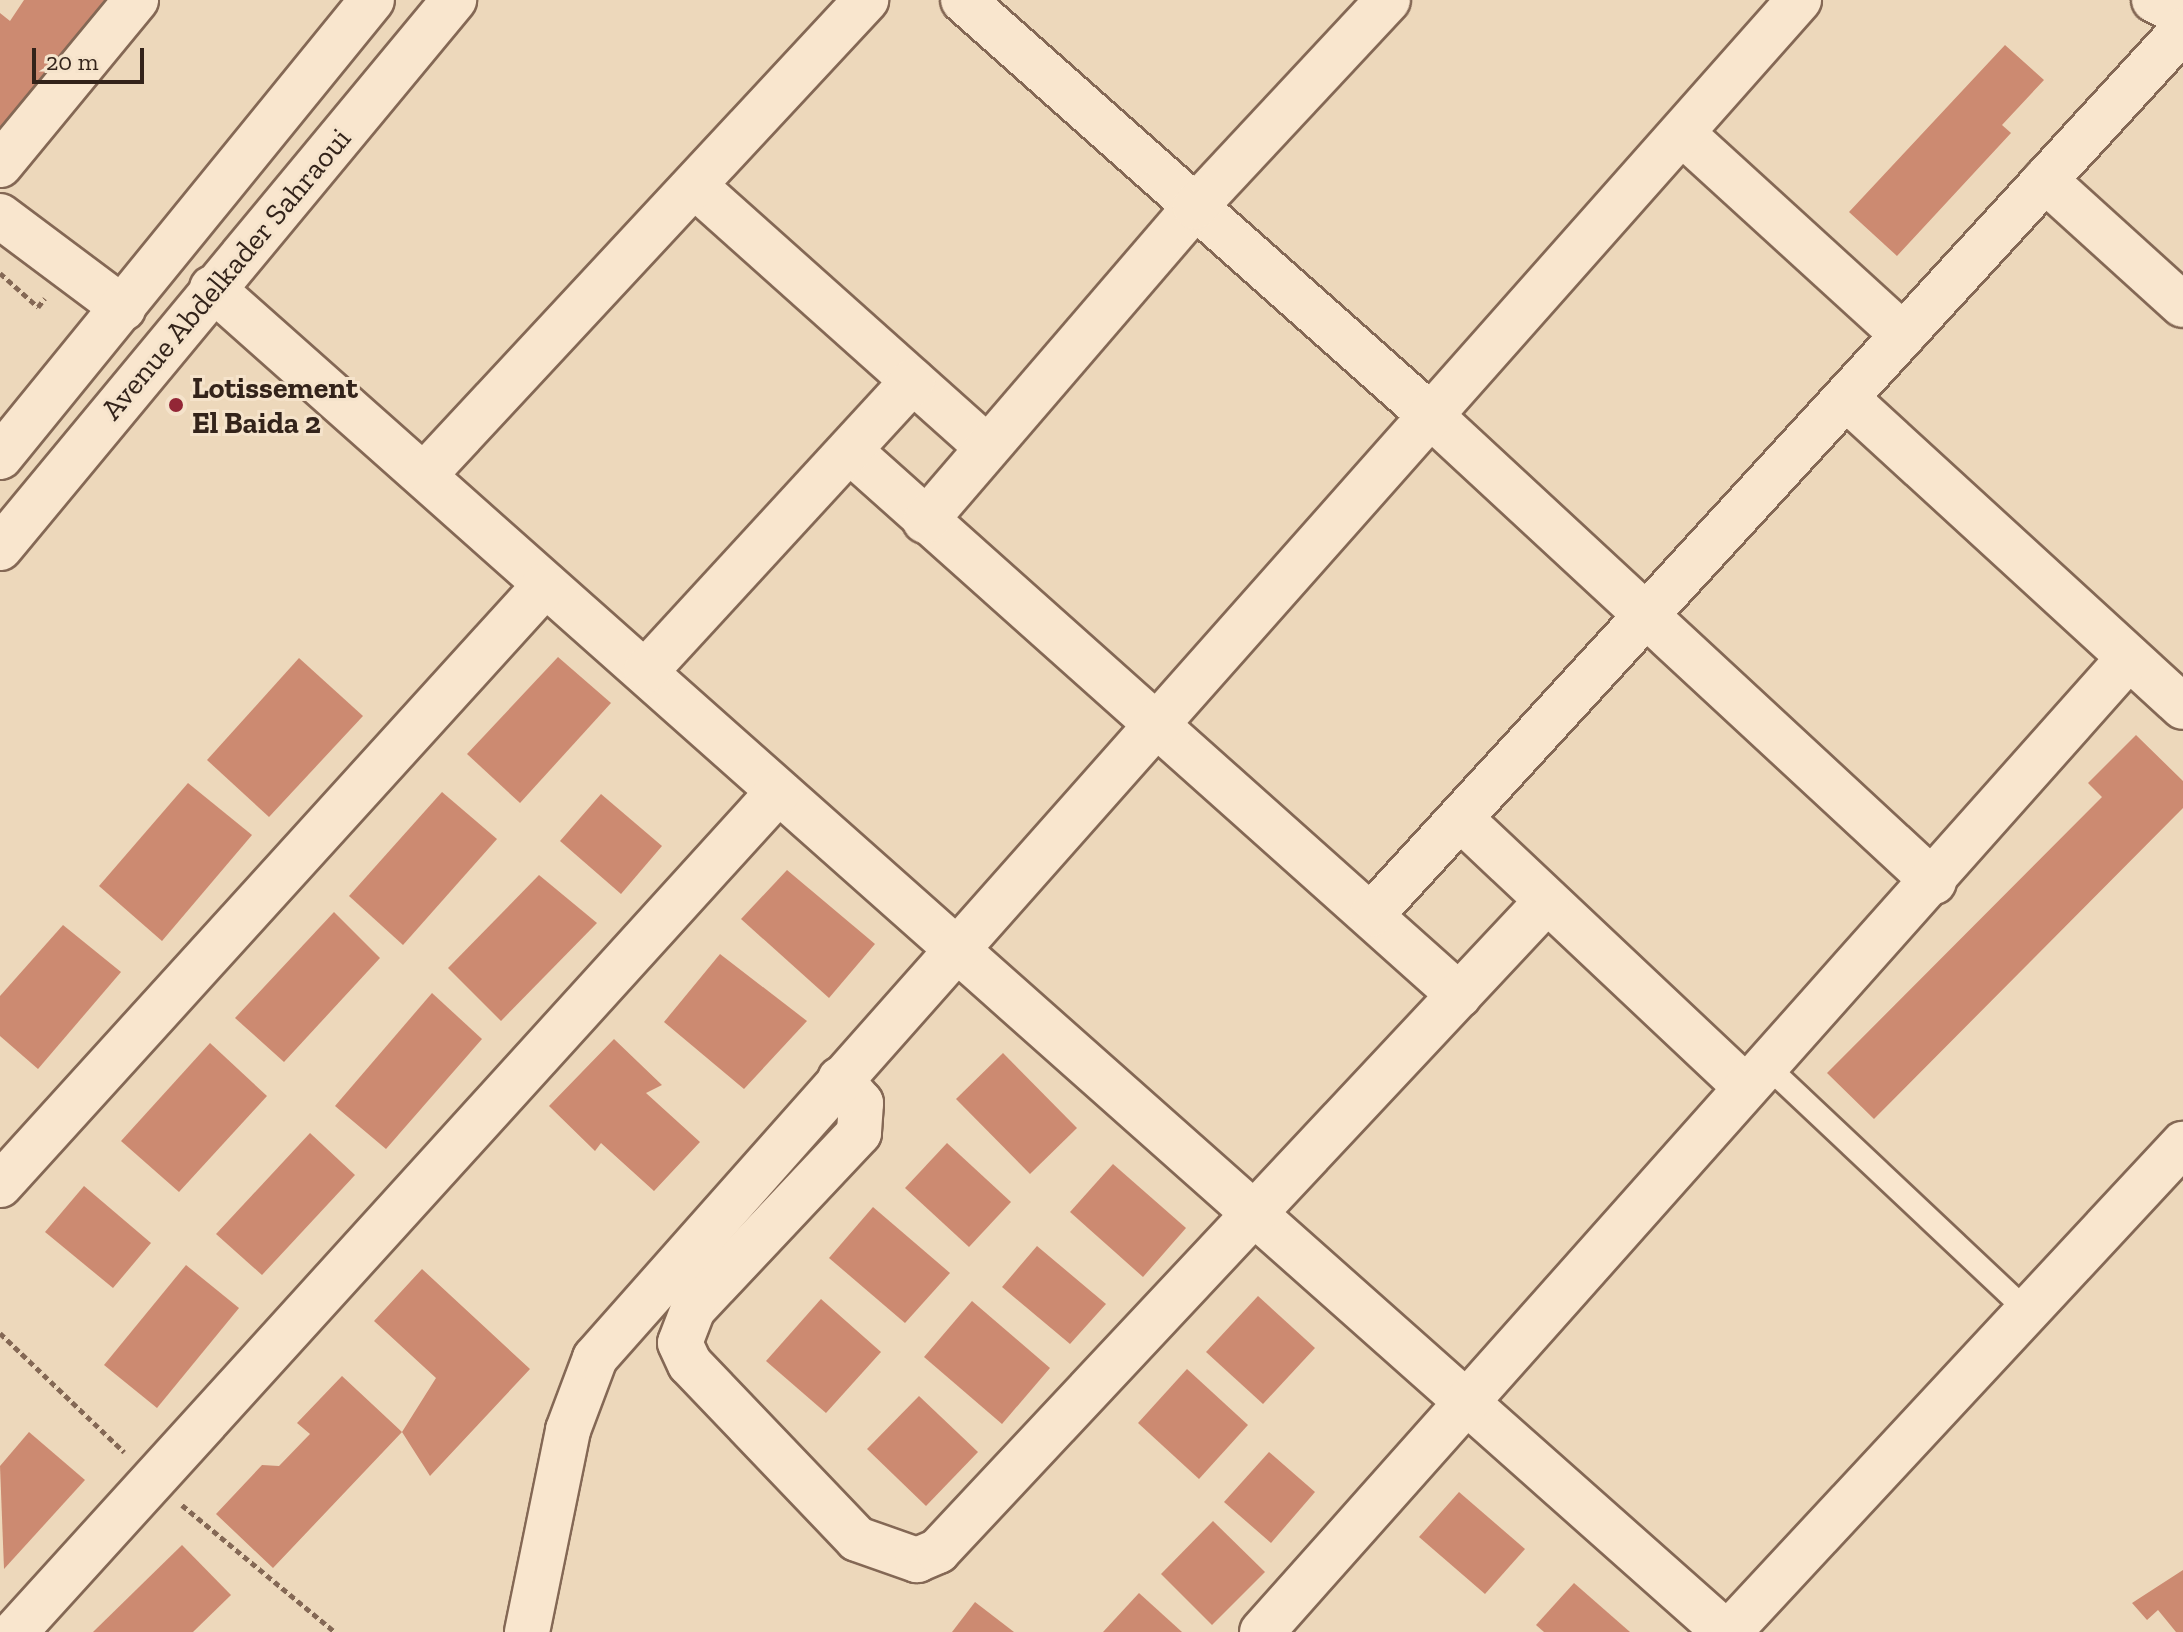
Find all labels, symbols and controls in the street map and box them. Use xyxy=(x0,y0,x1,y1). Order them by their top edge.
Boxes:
scale bar xyxy=(36,32,148,82)
text: 20 m xyxy=(46,47,98,76)
street label: Avenue Abdelkader Sahraoui xyxy=(93,120,359,428)
place label: Lotissement El Baida 2 xyxy=(192,370,358,440)
marker: Lotissement El Baida 2 xyxy=(167,396,185,414)

